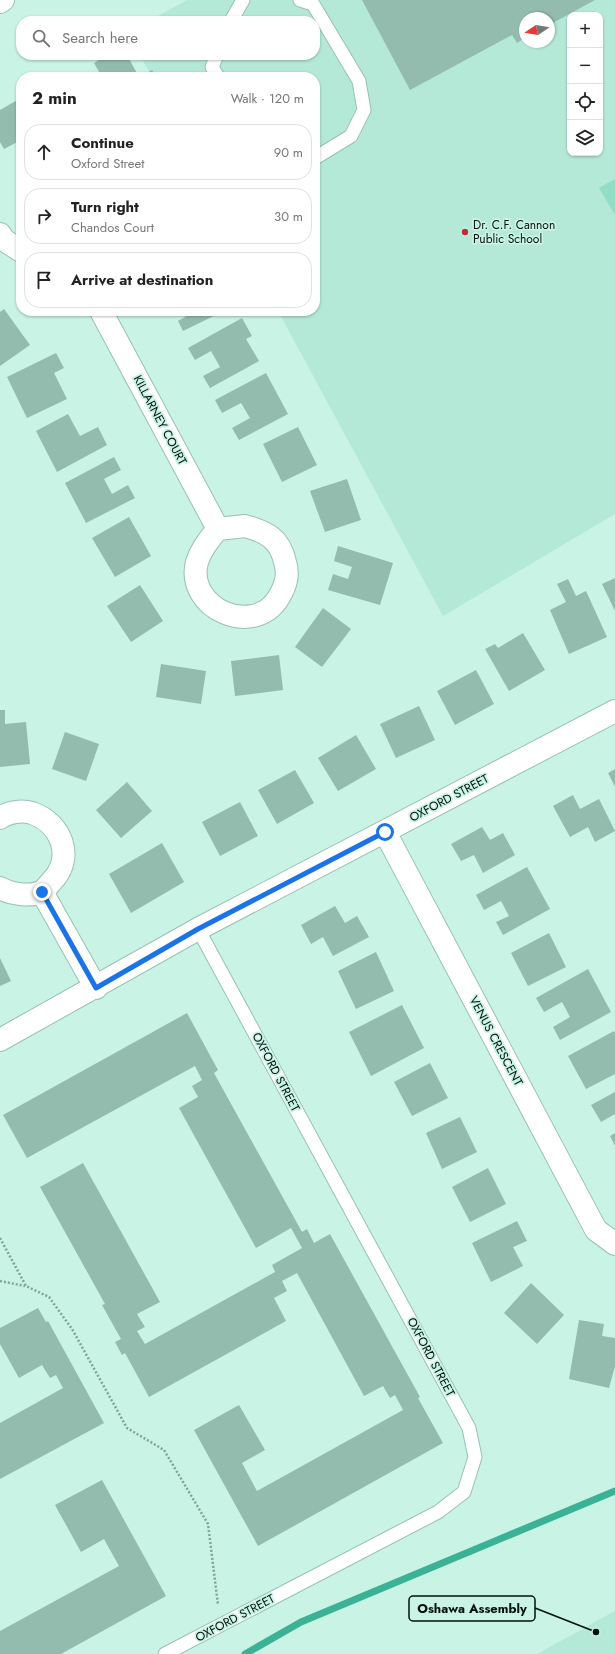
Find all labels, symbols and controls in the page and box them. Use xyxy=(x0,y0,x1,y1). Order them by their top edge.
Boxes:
north arrow xyxy=(519,12,555,48)
map controls xyxy=(567,12,603,156)
button: + xyxy=(567,12,603,48)
search box xyxy=(16,16,320,60)
icon: search xyxy=(30,27,52,49)
text: Search here xyxy=(62,27,138,49)
button: − xyxy=(567,48,603,84)
button: locate xyxy=(567,84,603,120)
text: 2 min xyxy=(32,86,77,110)
text: Walk · 120 m xyxy=(231,89,304,108)
button: layers xyxy=(567,120,603,156)
text: Continue xyxy=(71,132,134,154)
icon: ahead xyxy=(33,141,55,163)
text: 90 m xyxy=(274,143,303,162)
text: Oxford Street xyxy=(71,154,144,173)
text: Turn right xyxy=(71,196,139,218)
icon: right xyxy=(33,205,55,227)
text: 30 m xyxy=(274,207,303,226)
place label: Dr. C.F. Cannon Public School xyxy=(473,216,555,248)
text: Chandos Court xyxy=(71,218,154,237)
marker: Dr. C.F. Cannon Public School xyxy=(460,227,470,237)
icon: arrive xyxy=(33,269,55,291)
text: Arrive at destination xyxy=(71,269,213,291)
street label: KILLARNEY COURT xyxy=(129,372,191,468)
street label: OXFORD STREET xyxy=(406,769,492,826)
route start xyxy=(376,823,394,841)
route end xyxy=(33,883,51,901)
street label: VENUS CRESCENT xyxy=(465,993,527,1089)
street label: OXFORD STREET xyxy=(248,1029,305,1115)
street label: OXFORD STREET xyxy=(403,1314,460,1400)
street label: OXFORD STREET xyxy=(192,1589,278,1646)
callout: Oshawa Assembly xyxy=(409,1596,535,1621)
text: Oshawa Assembly xyxy=(417,1599,527,1618)

